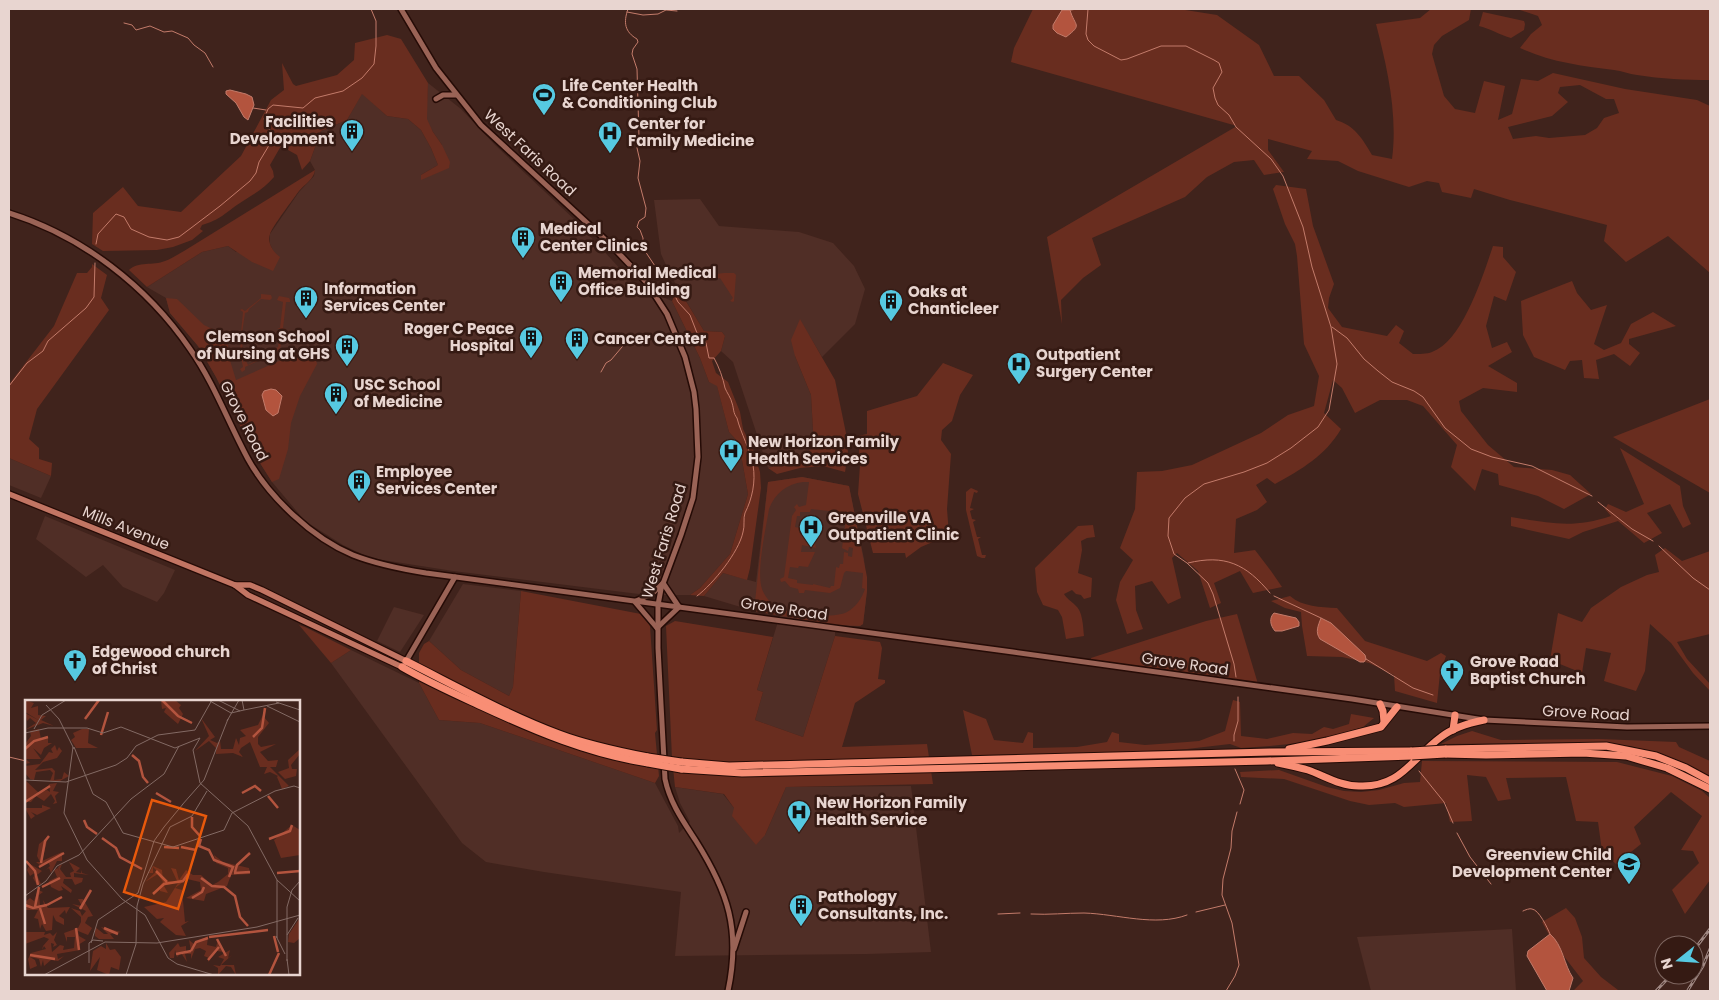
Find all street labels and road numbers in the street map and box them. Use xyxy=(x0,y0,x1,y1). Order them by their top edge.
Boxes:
street label: West Faris Road xyxy=(480,104,581,201)
street label: Grove Road xyxy=(215,377,274,465)
street label: West Faris Road xyxy=(636,481,691,601)
street label: Mills Avenue xyxy=(80,501,173,555)
street label: Grove Road xyxy=(739,592,829,625)
street label: Grove Road xyxy=(1140,647,1230,680)
street label: Grove Road xyxy=(1542,700,1630,725)

